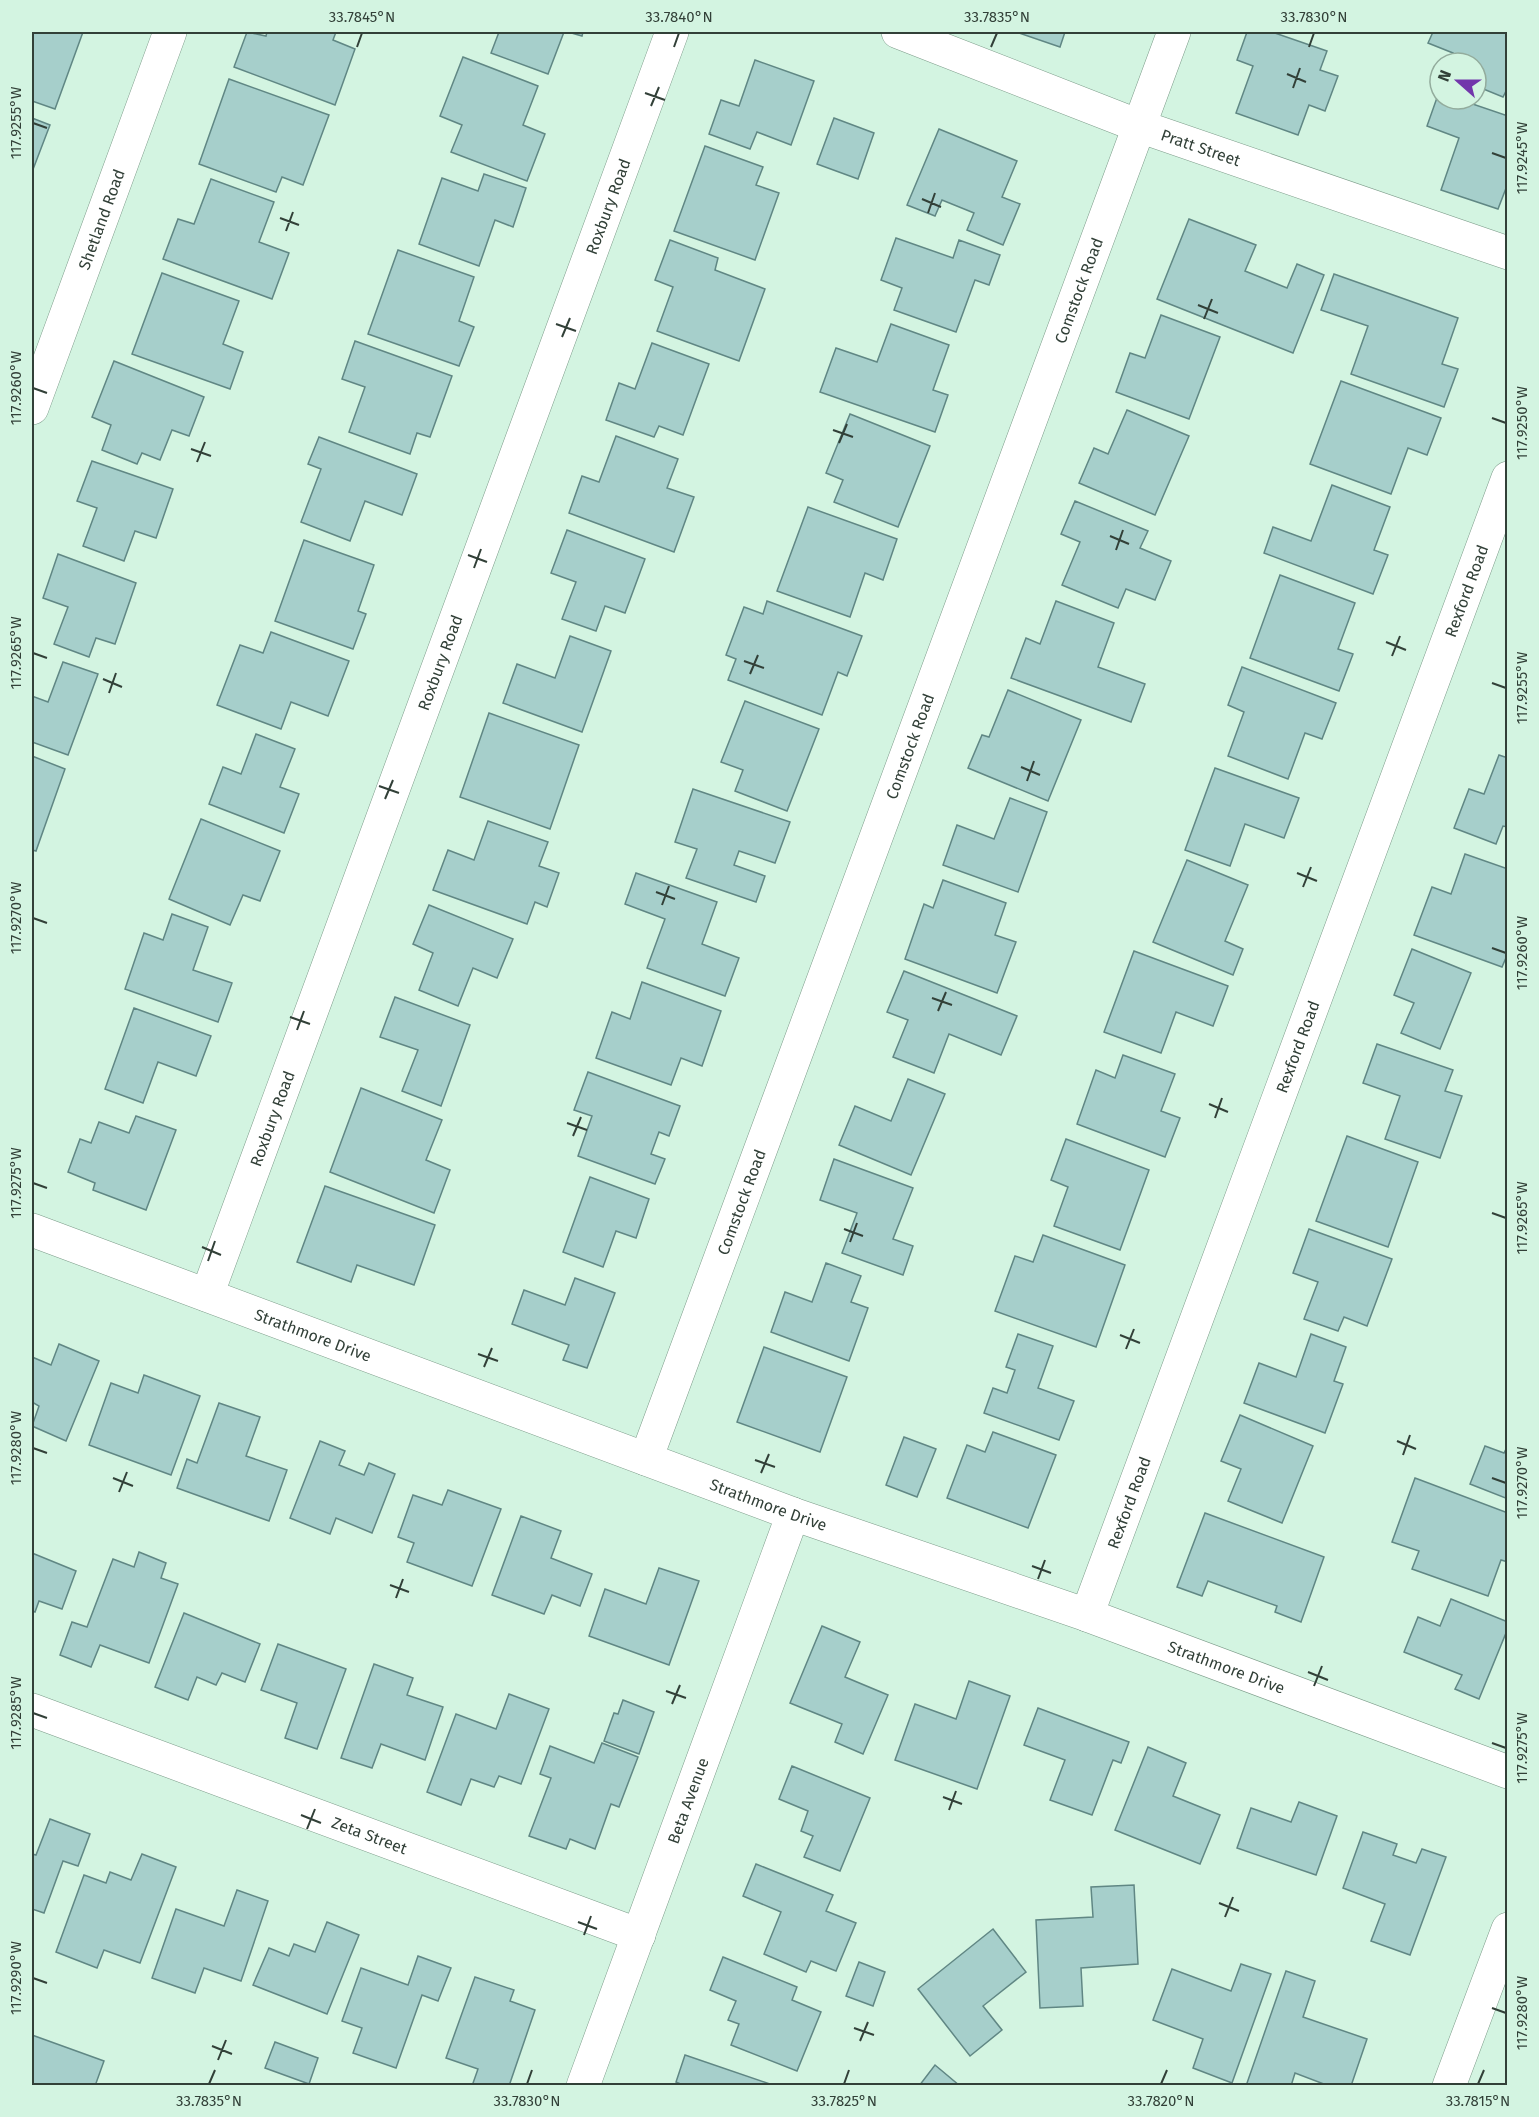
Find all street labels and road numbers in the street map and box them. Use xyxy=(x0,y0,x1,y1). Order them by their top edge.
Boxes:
street label: Pratt Street xyxy=(1159,125,1243,170)
street label: Roxbury Road xyxy=(582,156,634,257)
street label: Shetland Road xyxy=(74,166,128,272)
street label: Comstock Road xyxy=(1050,235,1107,346)
street label: Rexford Road xyxy=(1440,542,1492,640)
street label: Roxbury Road xyxy=(414,612,466,713)
street label: Comstock Road xyxy=(882,691,938,802)
street label: Rexford Road xyxy=(1272,998,1323,1095)
street label: Roxbury Road xyxy=(246,1068,298,1169)
street label: Comstock Road xyxy=(713,1147,769,1257)
street label: Strathmore Drive xyxy=(252,1304,374,1365)
street label: Rexford Road xyxy=(1103,1454,1154,1551)
street label: Strathmore Drive xyxy=(707,1474,830,1534)
street label: Strathmore Drive xyxy=(1165,1637,1288,1697)
street label: Beta Avenue xyxy=(663,1755,712,1846)
street label: Zeta Street xyxy=(329,1813,410,1858)

